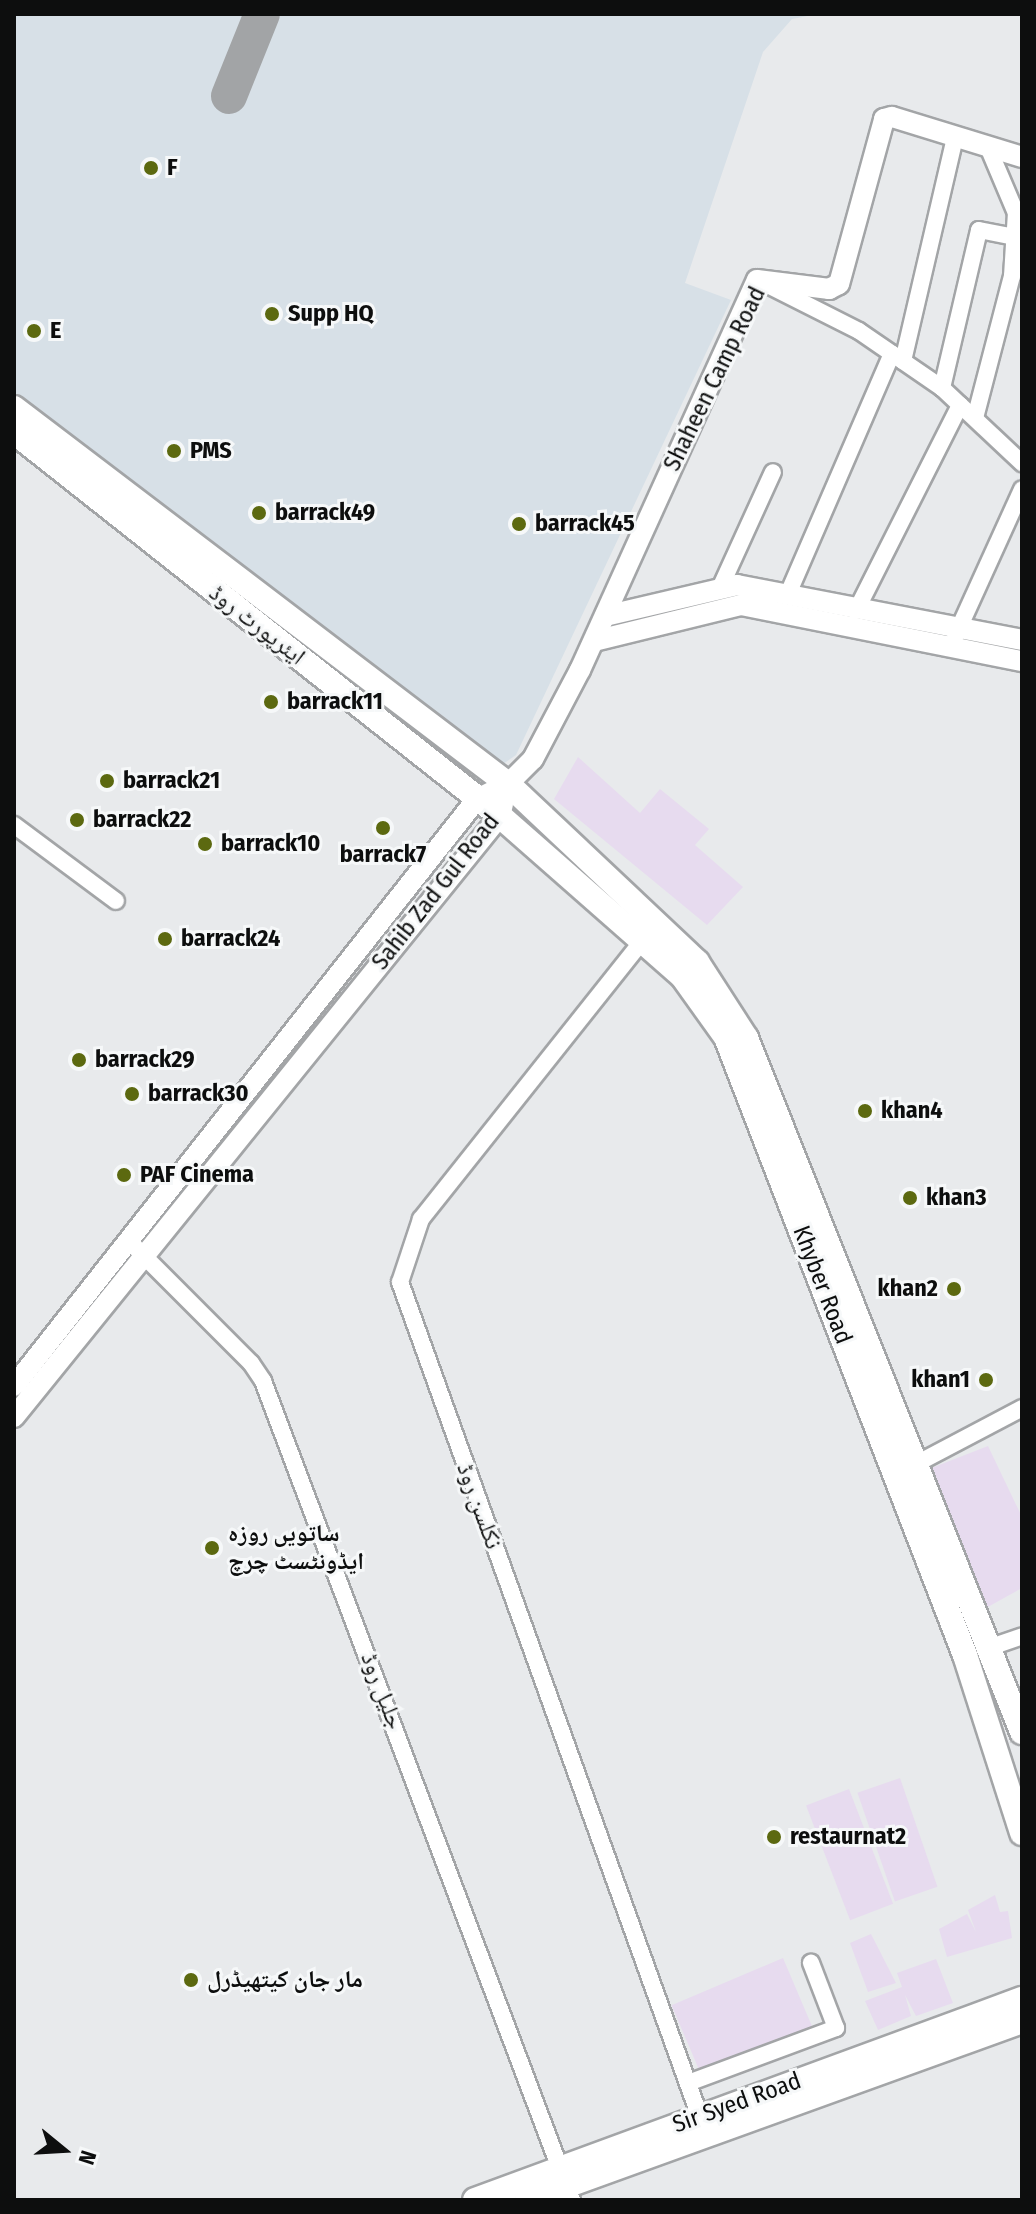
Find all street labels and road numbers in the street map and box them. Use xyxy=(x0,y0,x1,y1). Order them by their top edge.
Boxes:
street label: Shaheen Camp Road xyxy=(658,282,772,476)
street label: ایئرپورٹ روڈ xyxy=(203,579,311,671)
street label: Sahib Zad Gul Road xyxy=(366,808,506,976)
street label: Khyber Road xyxy=(786,1222,858,1348)
street label: نکلسن روڈ xyxy=(450,1459,508,1553)
street label: جلیل روڈ xyxy=(354,1648,410,1734)
street label: Sir Syed Road xyxy=(669,2066,805,2140)

